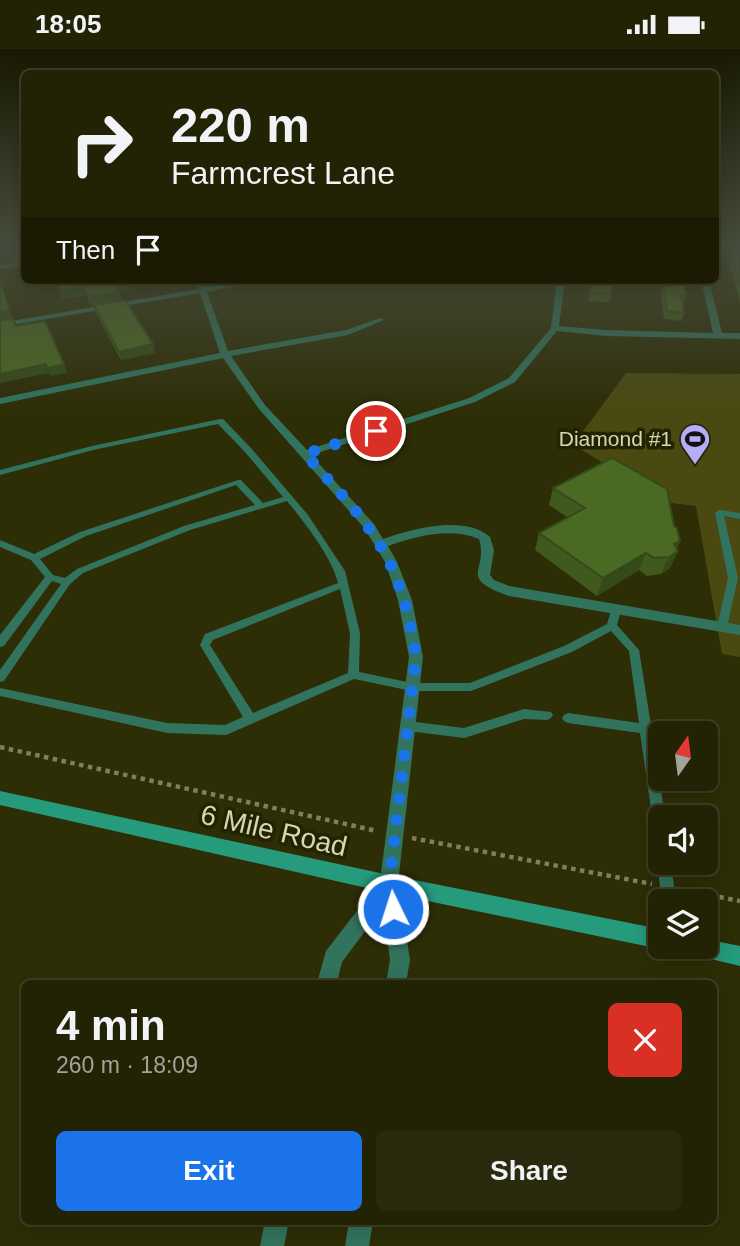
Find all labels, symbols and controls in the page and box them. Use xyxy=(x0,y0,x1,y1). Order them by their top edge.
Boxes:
text: 18:05 xyxy=(35,9,102,39)
icon: right xyxy=(56,98,147,189)
text: 220 m xyxy=(171,98,310,152)
text: Farmcrest Lane xyxy=(171,155,395,191)
icon: arrive xyxy=(129,231,167,269)
text: Then xyxy=(56,235,115,265)
pin xyxy=(346,401,406,461)
icon: arrive xyxy=(357,412,395,450)
sports icon: Diamond #1 xyxy=(678,422,712,466)
place label: Diamond #1 xyxy=(559,427,672,450)
north arrow xyxy=(648,721,718,791)
map controls xyxy=(648,721,718,959)
street label: 6 Mile Road xyxy=(198,799,350,862)
button: sound xyxy=(648,805,718,875)
position arrow xyxy=(356,872,430,946)
button: layers xyxy=(648,889,718,959)
text: 4 min xyxy=(56,1002,166,1049)
button: close xyxy=(608,1003,682,1077)
text: 260 m · 18:09 xyxy=(56,1052,198,1078)
button: Exit xyxy=(56,1131,362,1211)
button: Share xyxy=(376,1131,682,1211)

